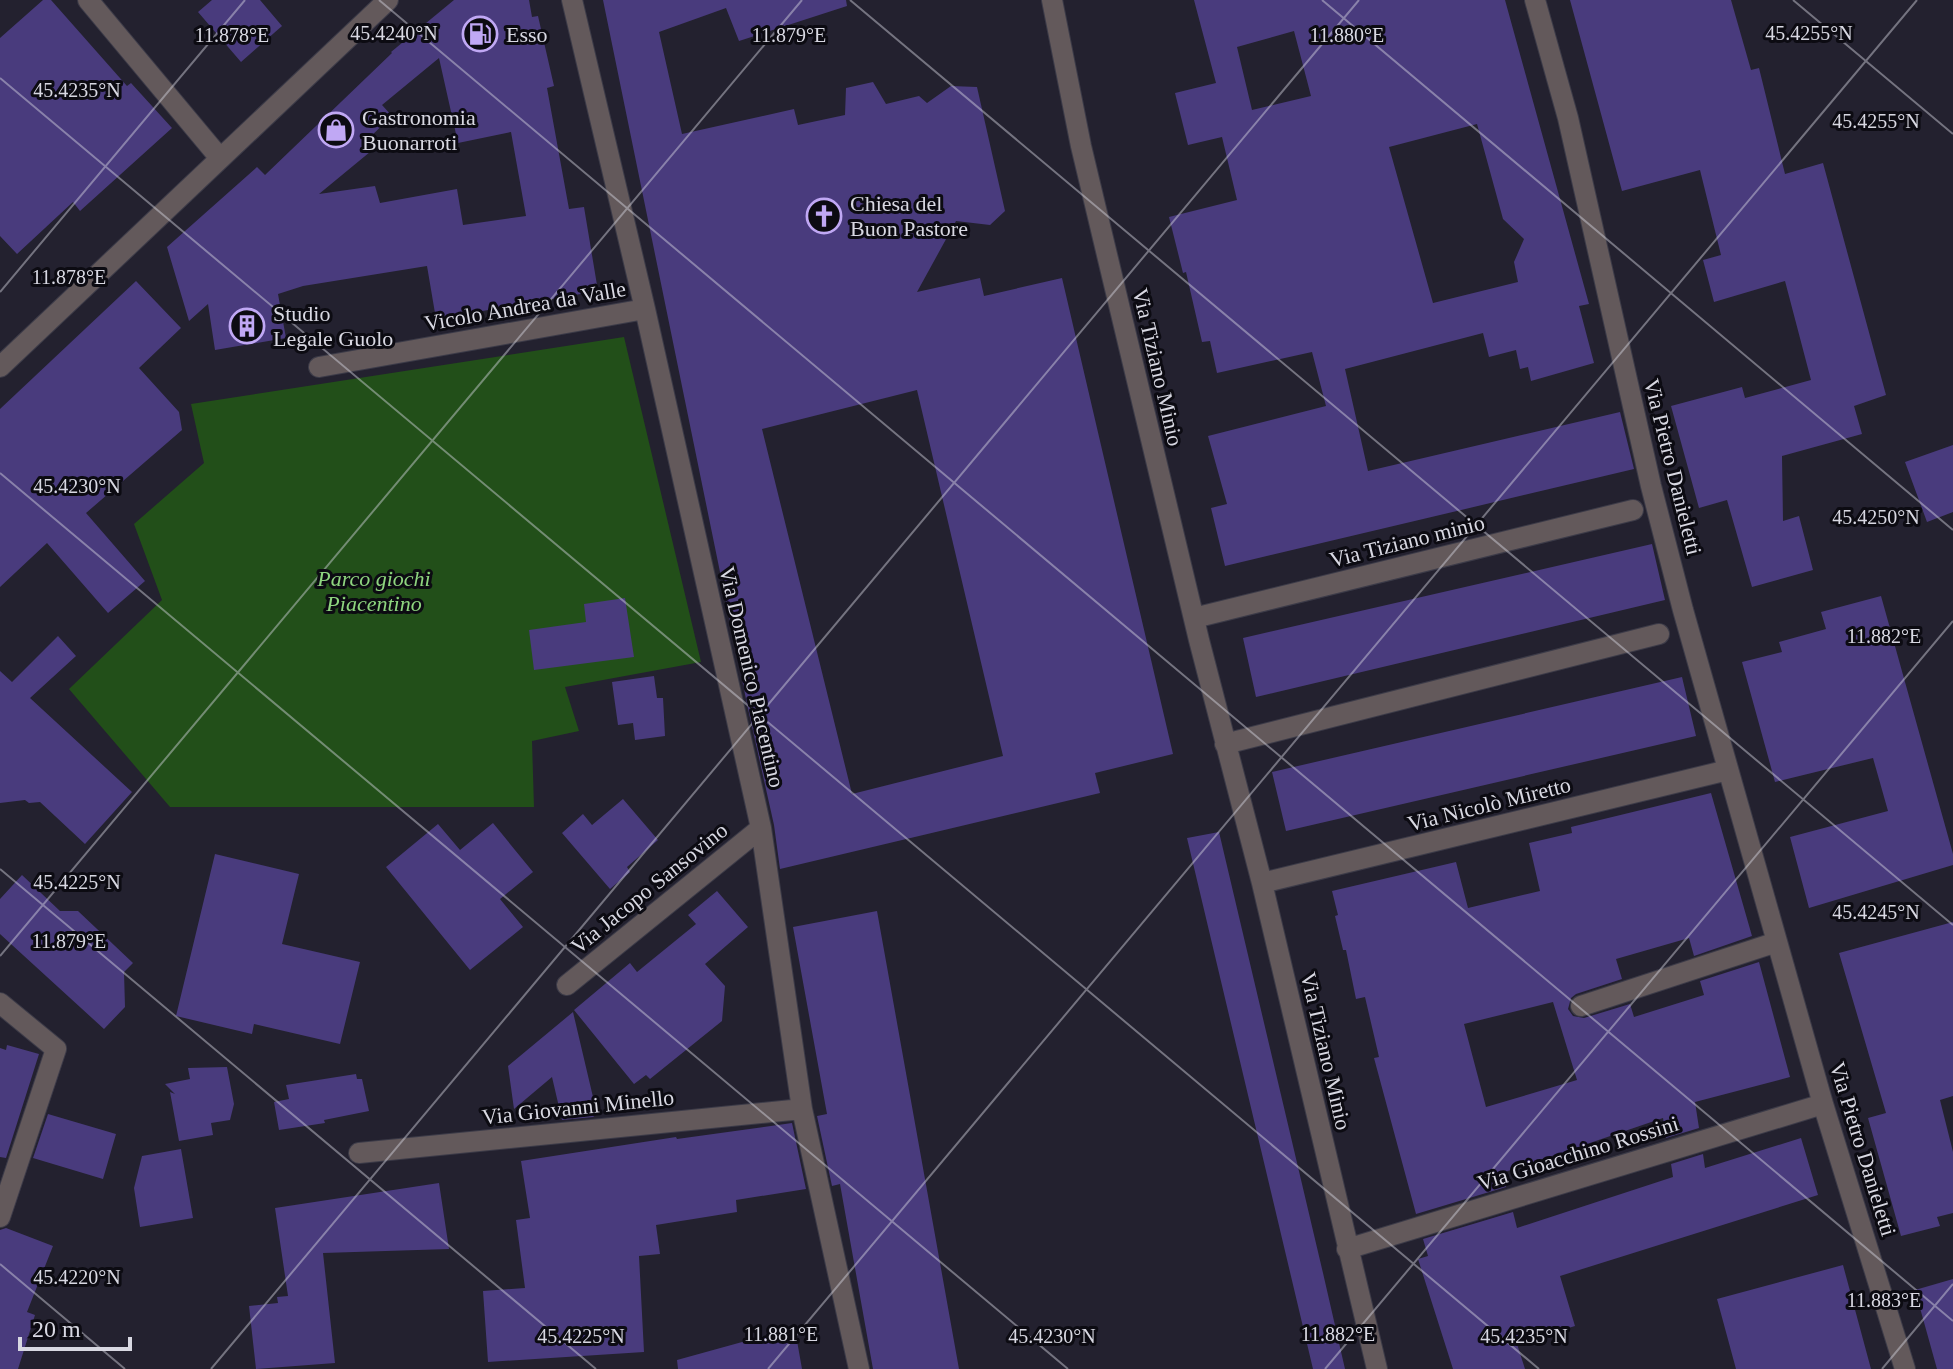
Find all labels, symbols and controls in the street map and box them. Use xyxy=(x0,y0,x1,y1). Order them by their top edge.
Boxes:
fuel station icon: Esso xyxy=(461,15,499,53)
text: 45.4240°N xyxy=(350,22,438,44)
place label: Esso xyxy=(506,22,548,47)
text: 45.4255°N xyxy=(1765,22,1853,44)
text: 11.878°E xyxy=(195,24,269,46)
text: 11.879°E xyxy=(752,24,826,46)
text: 11.880°E xyxy=(1310,24,1384,46)
text: 45.4235°N xyxy=(33,79,121,101)
place label: Gastronomia Buonarroti xyxy=(362,105,476,155)
text: 45.4255°N xyxy=(1832,110,1920,132)
shop icon: Gastronomia Buonarroti xyxy=(317,111,355,149)
place label: Chiesa del Buon Pastore xyxy=(850,191,968,241)
church icon: Chiesa del Buon Pastore xyxy=(805,197,843,235)
text: 11.878°E xyxy=(32,266,106,288)
street label: Vicolo Andrea da Valle xyxy=(422,276,628,336)
street label: Via Tiziano Minio xyxy=(1128,286,1188,448)
place label: Studio Legale Guolo xyxy=(273,301,393,351)
building icon: Studio Legale Guolo xyxy=(228,307,266,345)
street label: Via Pietro Danieletti xyxy=(1639,376,1707,558)
text: 45.4230°N xyxy=(33,475,121,497)
text: 45.4250°N xyxy=(1832,506,1920,528)
street label: Via Tiziano minio xyxy=(1327,510,1487,572)
street label: Via Domenico Piacentino xyxy=(714,564,790,790)
park label: Parco giochi Piacentino xyxy=(316,566,431,616)
text: 11.882°E xyxy=(1847,625,1921,647)
street label: Via Nicolò Miretto xyxy=(1405,772,1573,836)
street label: Via Jacopo Sansovino xyxy=(566,817,732,959)
text: 45.4225°N xyxy=(33,871,121,893)
text: 45.4245°N xyxy=(1832,901,1920,923)
text: 11.879°E xyxy=(32,930,106,952)
street label: Via Tiziano Minio xyxy=(1296,970,1356,1132)
street label: Via Pietro Danieletti xyxy=(1825,1059,1901,1239)
street label: Via Giovanni Minello xyxy=(481,1084,675,1130)
street label: Via Gioacchino Rossini xyxy=(1474,1111,1682,1195)
text: 45.4220°N xyxy=(33,1266,121,1288)
text: 11.883°E xyxy=(1847,1289,1921,1311)
scale bar xyxy=(20,1301,130,1351)
text: 20 m xyxy=(32,1316,81,1342)
text: 11.881°E xyxy=(744,1323,818,1345)
text: 11.882°E xyxy=(1301,1323,1375,1345)
text: 45.4225°N xyxy=(537,1325,625,1347)
text: 45.4230°N xyxy=(1008,1325,1096,1347)
text: 45.4235°N xyxy=(1480,1325,1568,1347)

